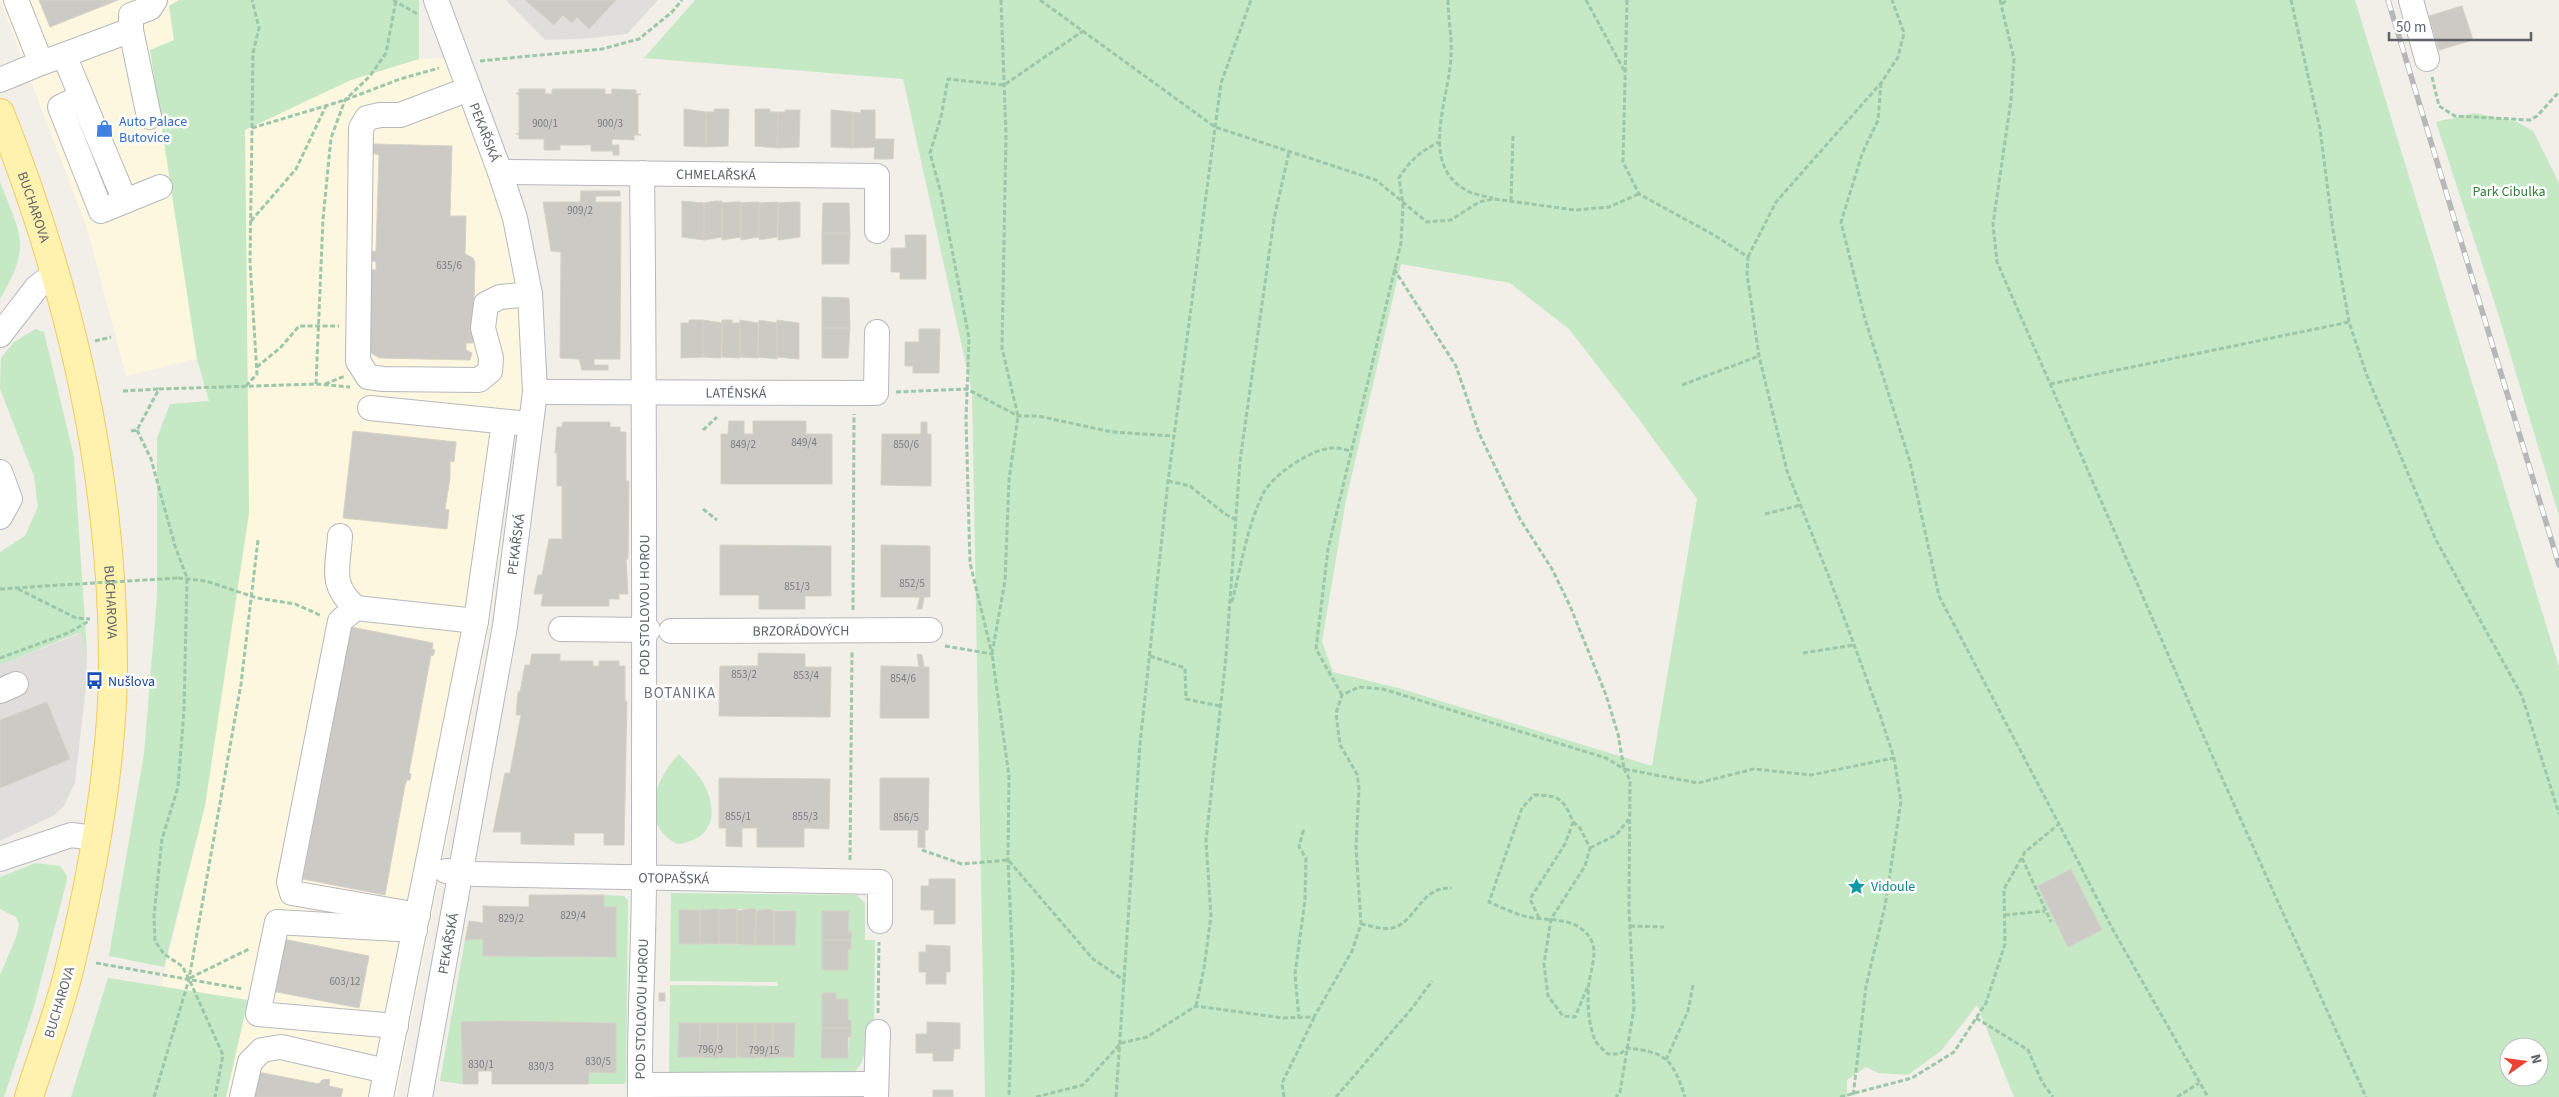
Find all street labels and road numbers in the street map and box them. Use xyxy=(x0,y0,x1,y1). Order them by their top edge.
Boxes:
street label: PEKAŘSKÁ xyxy=(464,100,505,165)
street label: CHMELAŘSKÁ xyxy=(676,165,756,186)
street label: BUCHAROVA xyxy=(12,169,54,246)
street label: LATÉNSKÁ xyxy=(706,384,767,404)
street label: PEKAŘSKÁ xyxy=(503,512,530,576)
street label: POD STOLOVOU HOROU xyxy=(635,535,655,675)
street label: BUCHAROVA xyxy=(98,565,122,640)
street label: BRZORÁDOVÝCH xyxy=(753,621,849,642)
street label: OTOPAŠSKÁ xyxy=(638,868,710,890)
street label: PEKAŘSKÁ xyxy=(433,911,464,976)
street label: POD STOLOVOU HOROU xyxy=(631,938,654,1080)
street label: BUCHAROVA xyxy=(40,964,80,1040)

